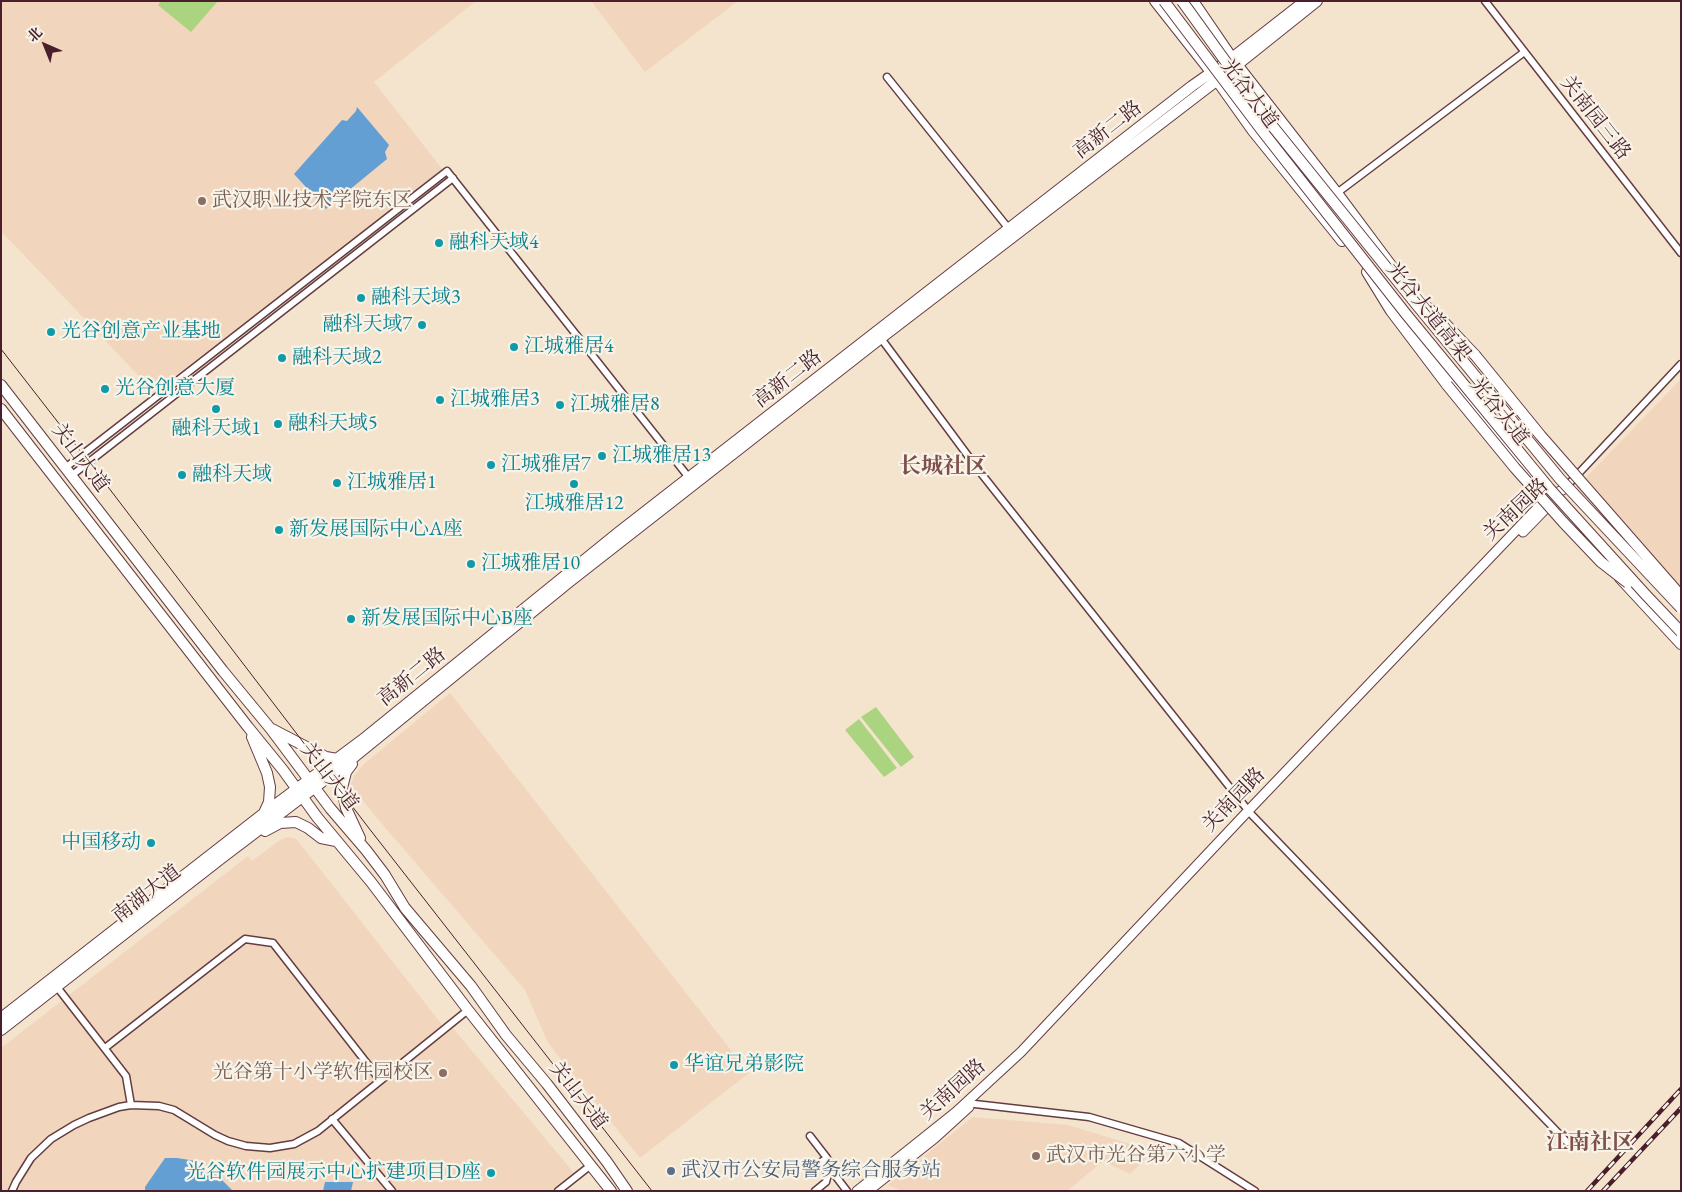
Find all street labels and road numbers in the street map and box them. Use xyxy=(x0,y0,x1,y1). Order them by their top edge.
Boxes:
street label: 光谷大道 xyxy=(1215,55,1283,133)
street label: 关南园三路 xyxy=(1555,71,1635,165)
street label: 高新二路 xyxy=(1069,96,1147,164)
street label: 光谷大道高架 xyxy=(1381,258,1475,366)
street label: 高新二路 xyxy=(749,345,827,413)
street label: 光谷大道 xyxy=(1465,373,1533,451)
street label: 关山大道 xyxy=(46,419,114,497)
street label: 关南园路 xyxy=(1479,474,1553,546)
street label: 高新二路 xyxy=(373,643,451,711)
street label: 关山大道 xyxy=(295,738,363,816)
street label: 关南园路 xyxy=(1198,763,1270,837)
street label: 南湖大道 xyxy=(108,860,186,928)
street label: 关南园路 xyxy=(915,1054,991,1126)
street label: 关山大道 xyxy=(544,1057,612,1135)

